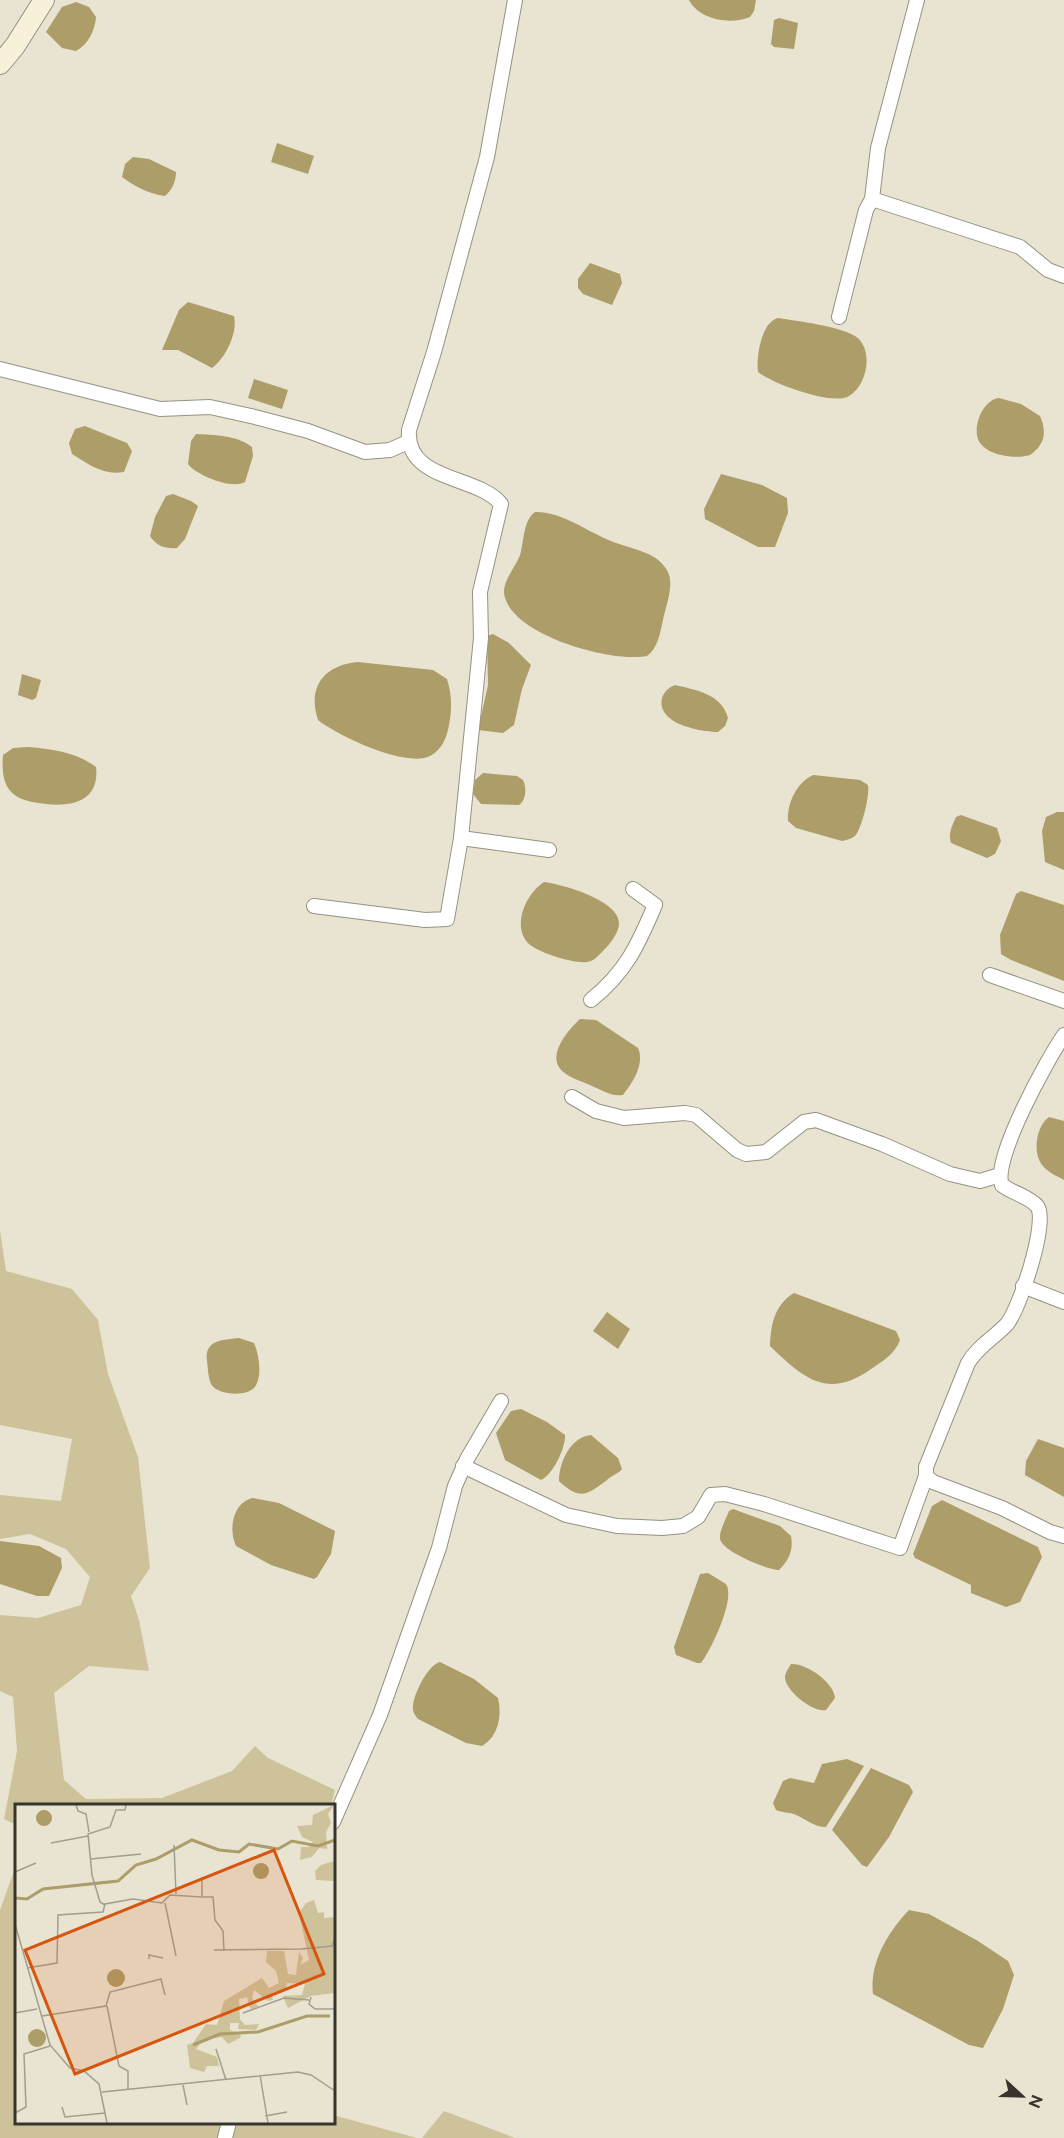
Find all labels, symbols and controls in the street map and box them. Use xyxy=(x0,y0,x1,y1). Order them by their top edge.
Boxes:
inset map xyxy=(15,1804,334,2123)
north arrow xyxy=(992,2066,1052,2126)
text: N xyxy=(1024,2092,1047,2111)

